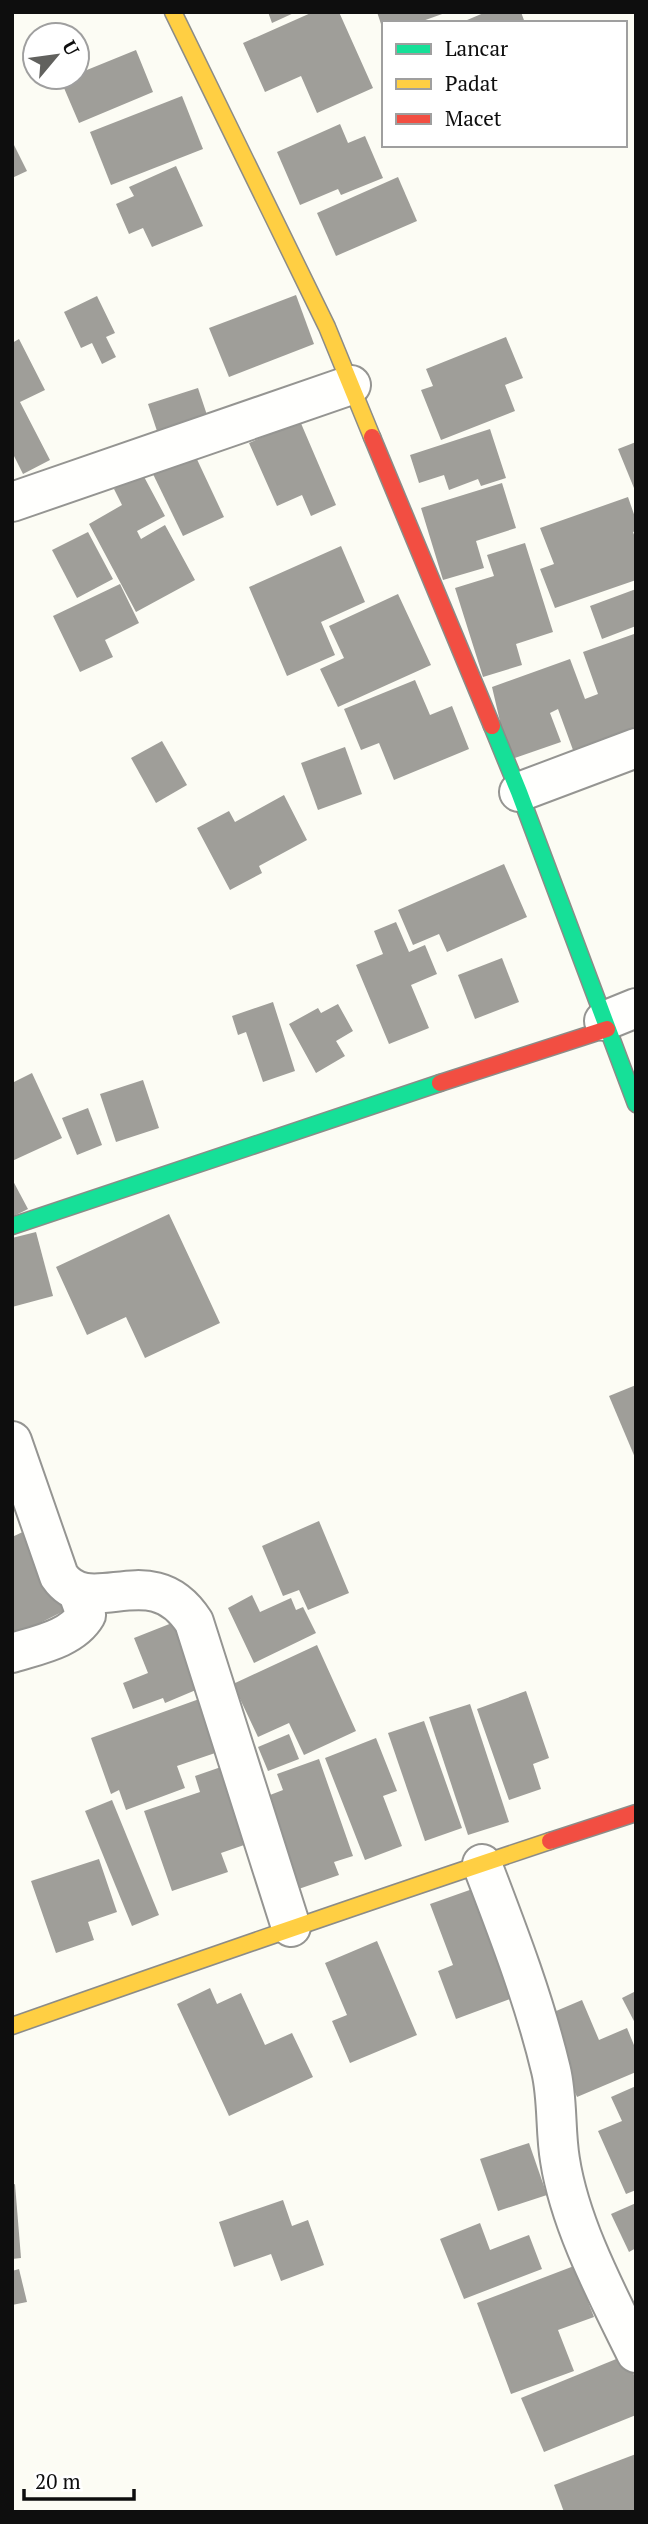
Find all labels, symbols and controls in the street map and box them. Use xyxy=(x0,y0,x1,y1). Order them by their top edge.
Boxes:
north arrow xyxy=(21,21,91,91)
legend xyxy=(382,21,627,147)
text: Lancar xyxy=(445,34,508,62)
text: U xyxy=(57,36,86,60)
text: Padat xyxy=(445,69,498,97)
text: Macet xyxy=(445,104,502,132)
scale bar xyxy=(24,2458,135,2502)
text: 20 m xyxy=(35,2467,81,2495)

